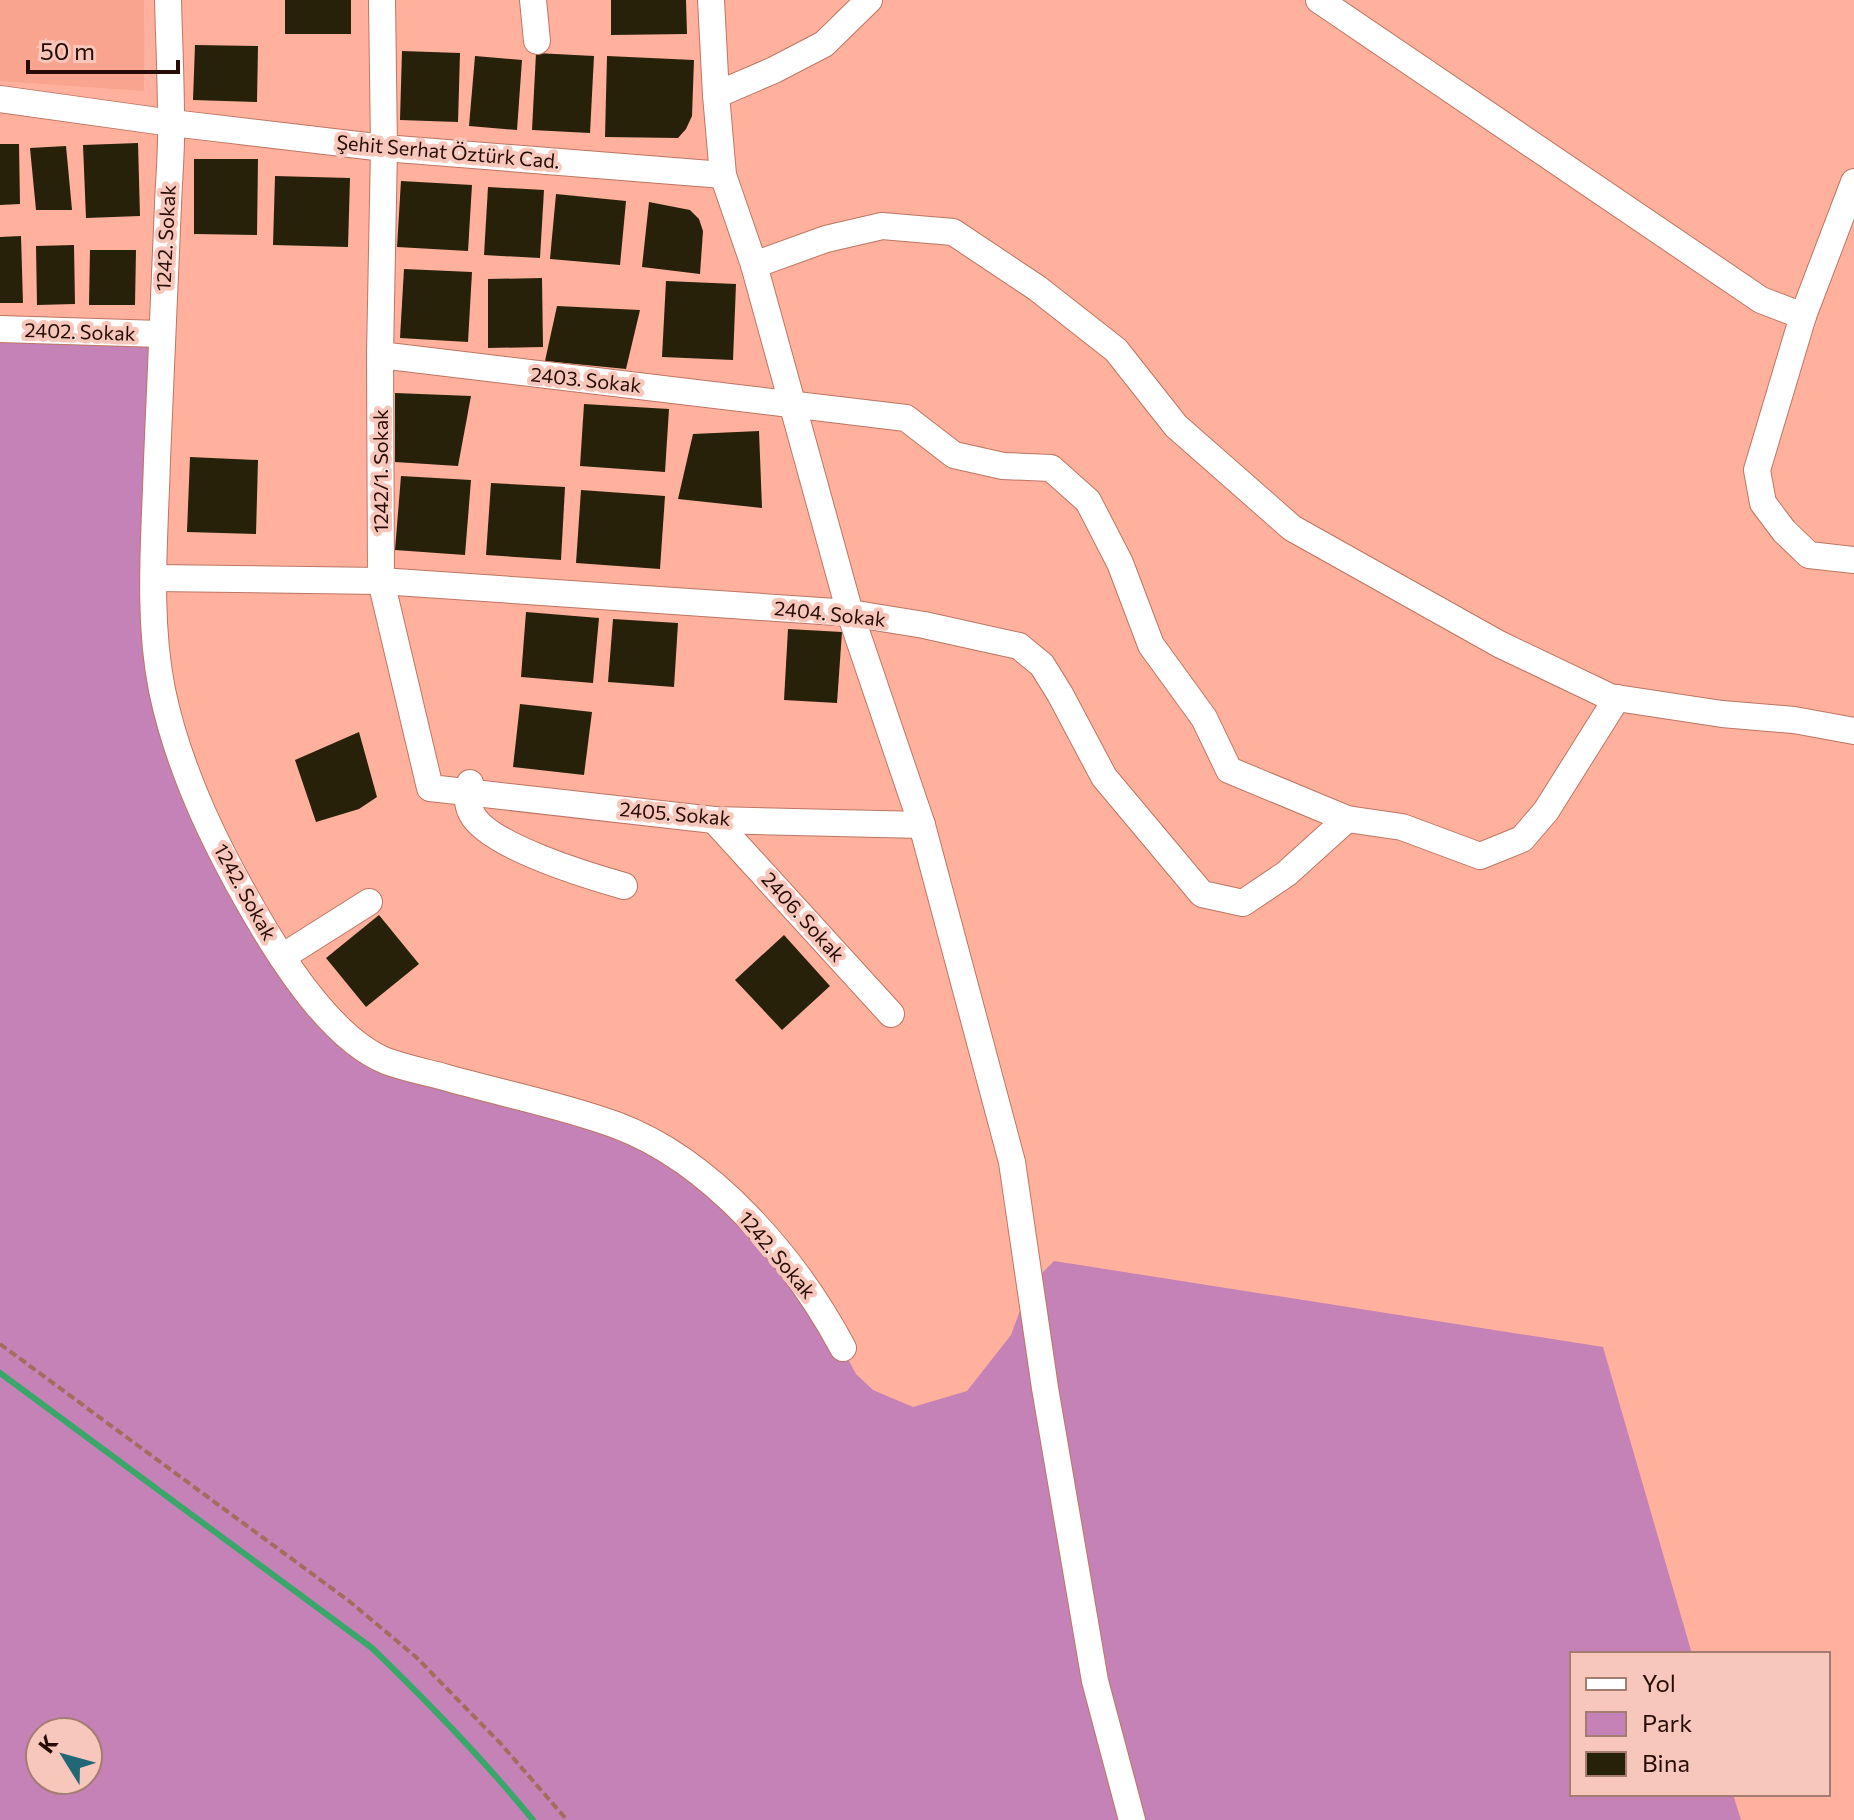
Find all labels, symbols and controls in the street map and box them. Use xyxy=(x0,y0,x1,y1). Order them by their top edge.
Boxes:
scale bar xyxy=(28,24,178,74)
text: 50 m xyxy=(40,36,95,65)
street label: Şehit Serhat Öztürk Cad. xyxy=(336,129,561,173)
street label: 1242. Sokak xyxy=(150,184,180,292)
street label: 2402. Sokak xyxy=(24,317,136,345)
street label: 2403. Sokak xyxy=(530,361,643,397)
street label: 1242/1. Sokak xyxy=(368,409,392,533)
street label: 2404. Sokak xyxy=(773,595,887,631)
street label: 2405. Sokak xyxy=(619,796,732,830)
street label: 1242. Sokak xyxy=(210,839,282,944)
street label: 2406. Sokak xyxy=(757,867,850,966)
street label: 1242. Sokak xyxy=(734,1206,821,1303)
legend xyxy=(1570,1652,1830,1796)
text: Yol xyxy=(1642,1668,1676,1697)
text: Park xyxy=(1642,1708,1692,1737)
north arrow xyxy=(24,1716,104,1796)
text: K xyxy=(32,1729,63,1758)
text: Bina xyxy=(1642,1748,1690,1777)

